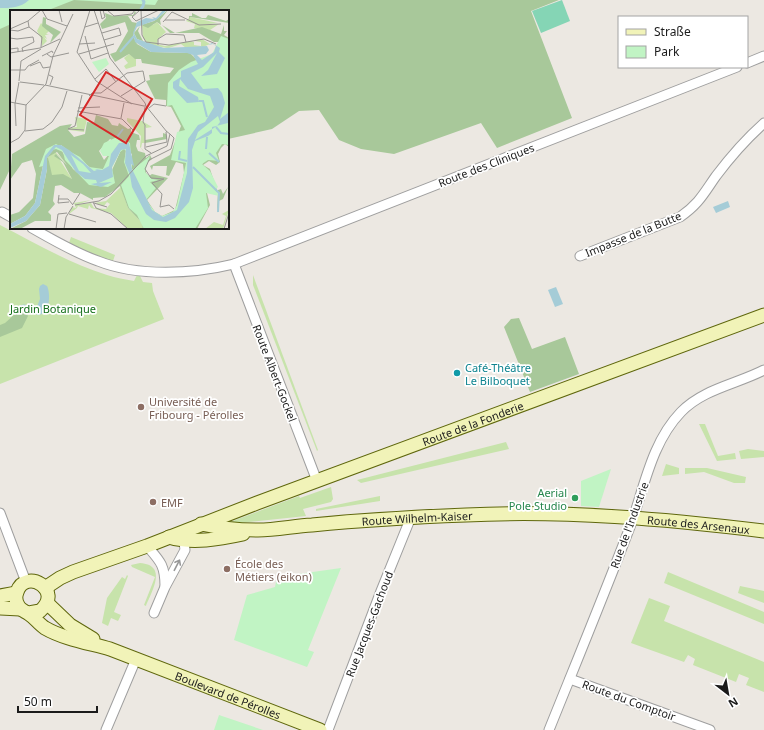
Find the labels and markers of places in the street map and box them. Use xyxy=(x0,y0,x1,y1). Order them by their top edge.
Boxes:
place label: Café-Théâtre Le Bilboquet xyxy=(465,360,531,388)
marker: Café-Théâtre Le Bilboquet xyxy=(452,368,462,378)
place label: Université de Fribourg - Pérolles xyxy=(149,394,244,422)
marker: Université de Fribourg - Pérolles xyxy=(136,402,146,412)
place label: Aerial Pole Studio xyxy=(509,485,567,513)
marker: Aerial Pole Studio xyxy=(570,493,580,503)
place label: EMF xyxy=(161,495,183,510)
marker: EMF xyxy=(148,497,158,507)
place label: École des Métiers (eikon) xyxy=(235,556,312,584)
marker: École des Métiers (eikon) xyxy=(222,564,232,574)

